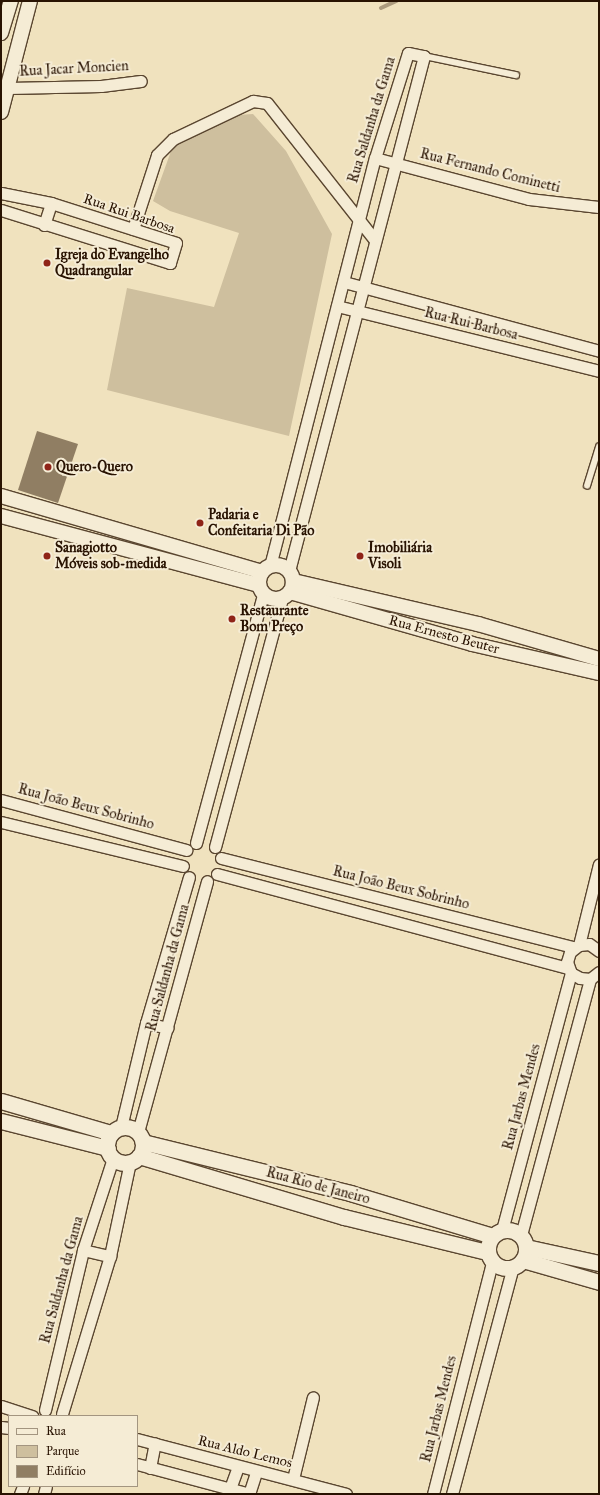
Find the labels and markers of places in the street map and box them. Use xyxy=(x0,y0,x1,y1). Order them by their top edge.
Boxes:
place label: Igreja do Evangelho Quadrangular xyxy=(55,247,169,280)
marker: Igreja do Evangelho Quadrangular xyxy=(42,258,52,268)
place label: Quero-Quero xyxy=(56,459,133,475)
marker: Quero-Quero xyxy=(43,462,53,472)
place label: Padaria e Confeitaria Di Pão xyxy=(208,507,314,540)
marker: Padaria e Confeitaria Di Pão xyxy=(195,518,205,528)
place label: Sanagiotto Móveis sob-medida xyxy=(55,540,167,572)
place label: Imobiliária Visoli xyxy=(368,540,432,572)
marker: Sanagiotto Móveis sob-medida xyxy=(42,551,52,561)
marker: Imobiliária Visoli xyxy=(355,551,365,561)
place label: Restaurante Bom Preço xyxy=(240,603,308,636)
marker: Restaurante Bom Preço xyxy=(227,614,237,624)

